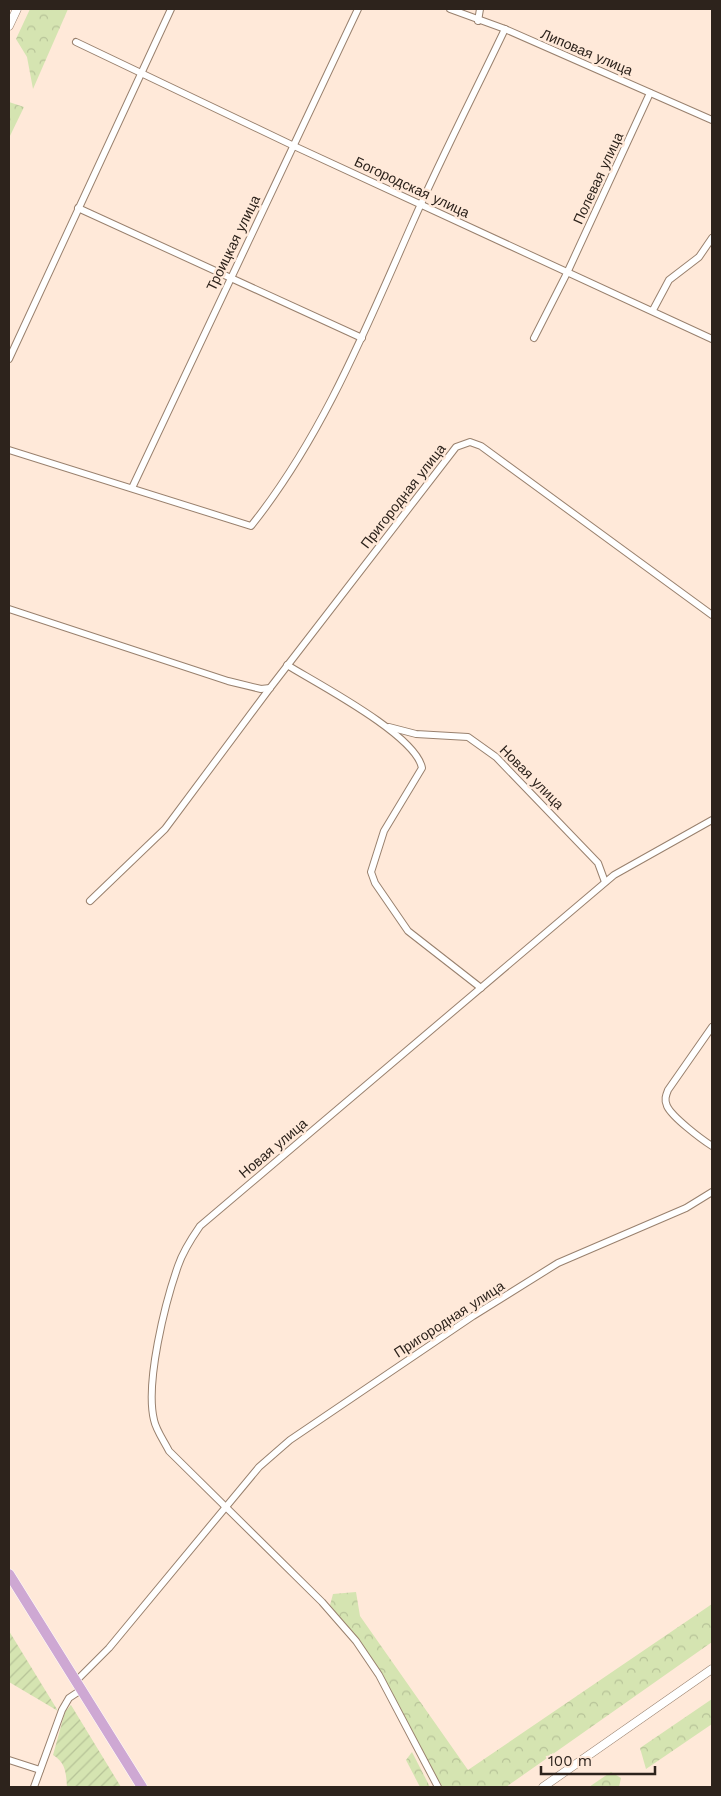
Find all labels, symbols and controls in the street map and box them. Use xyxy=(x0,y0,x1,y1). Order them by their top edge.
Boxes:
street label: Липовая улица xyxy=(539,25,636,79)
street label: Полевая улица xyxy=(570,129,626,226)
street label: Богородская улица xyxy=(352,153,472,221)
street label: Троицкая улица xyxy=(203,192,263,293)
street label: Пригородная улица xyxy=(357,440,449,551)
street label: Новая улица xyxy=(497,742,567,812)
street label: Новая улица xyxy=(236,1115,310,1181)
street label: Пригородная улица xyxy=(391,1277,507,1361)
scale bar xyxy=(541,1744,655,1776)
text: 100 m xyxy=(548,1752,592,1770)

